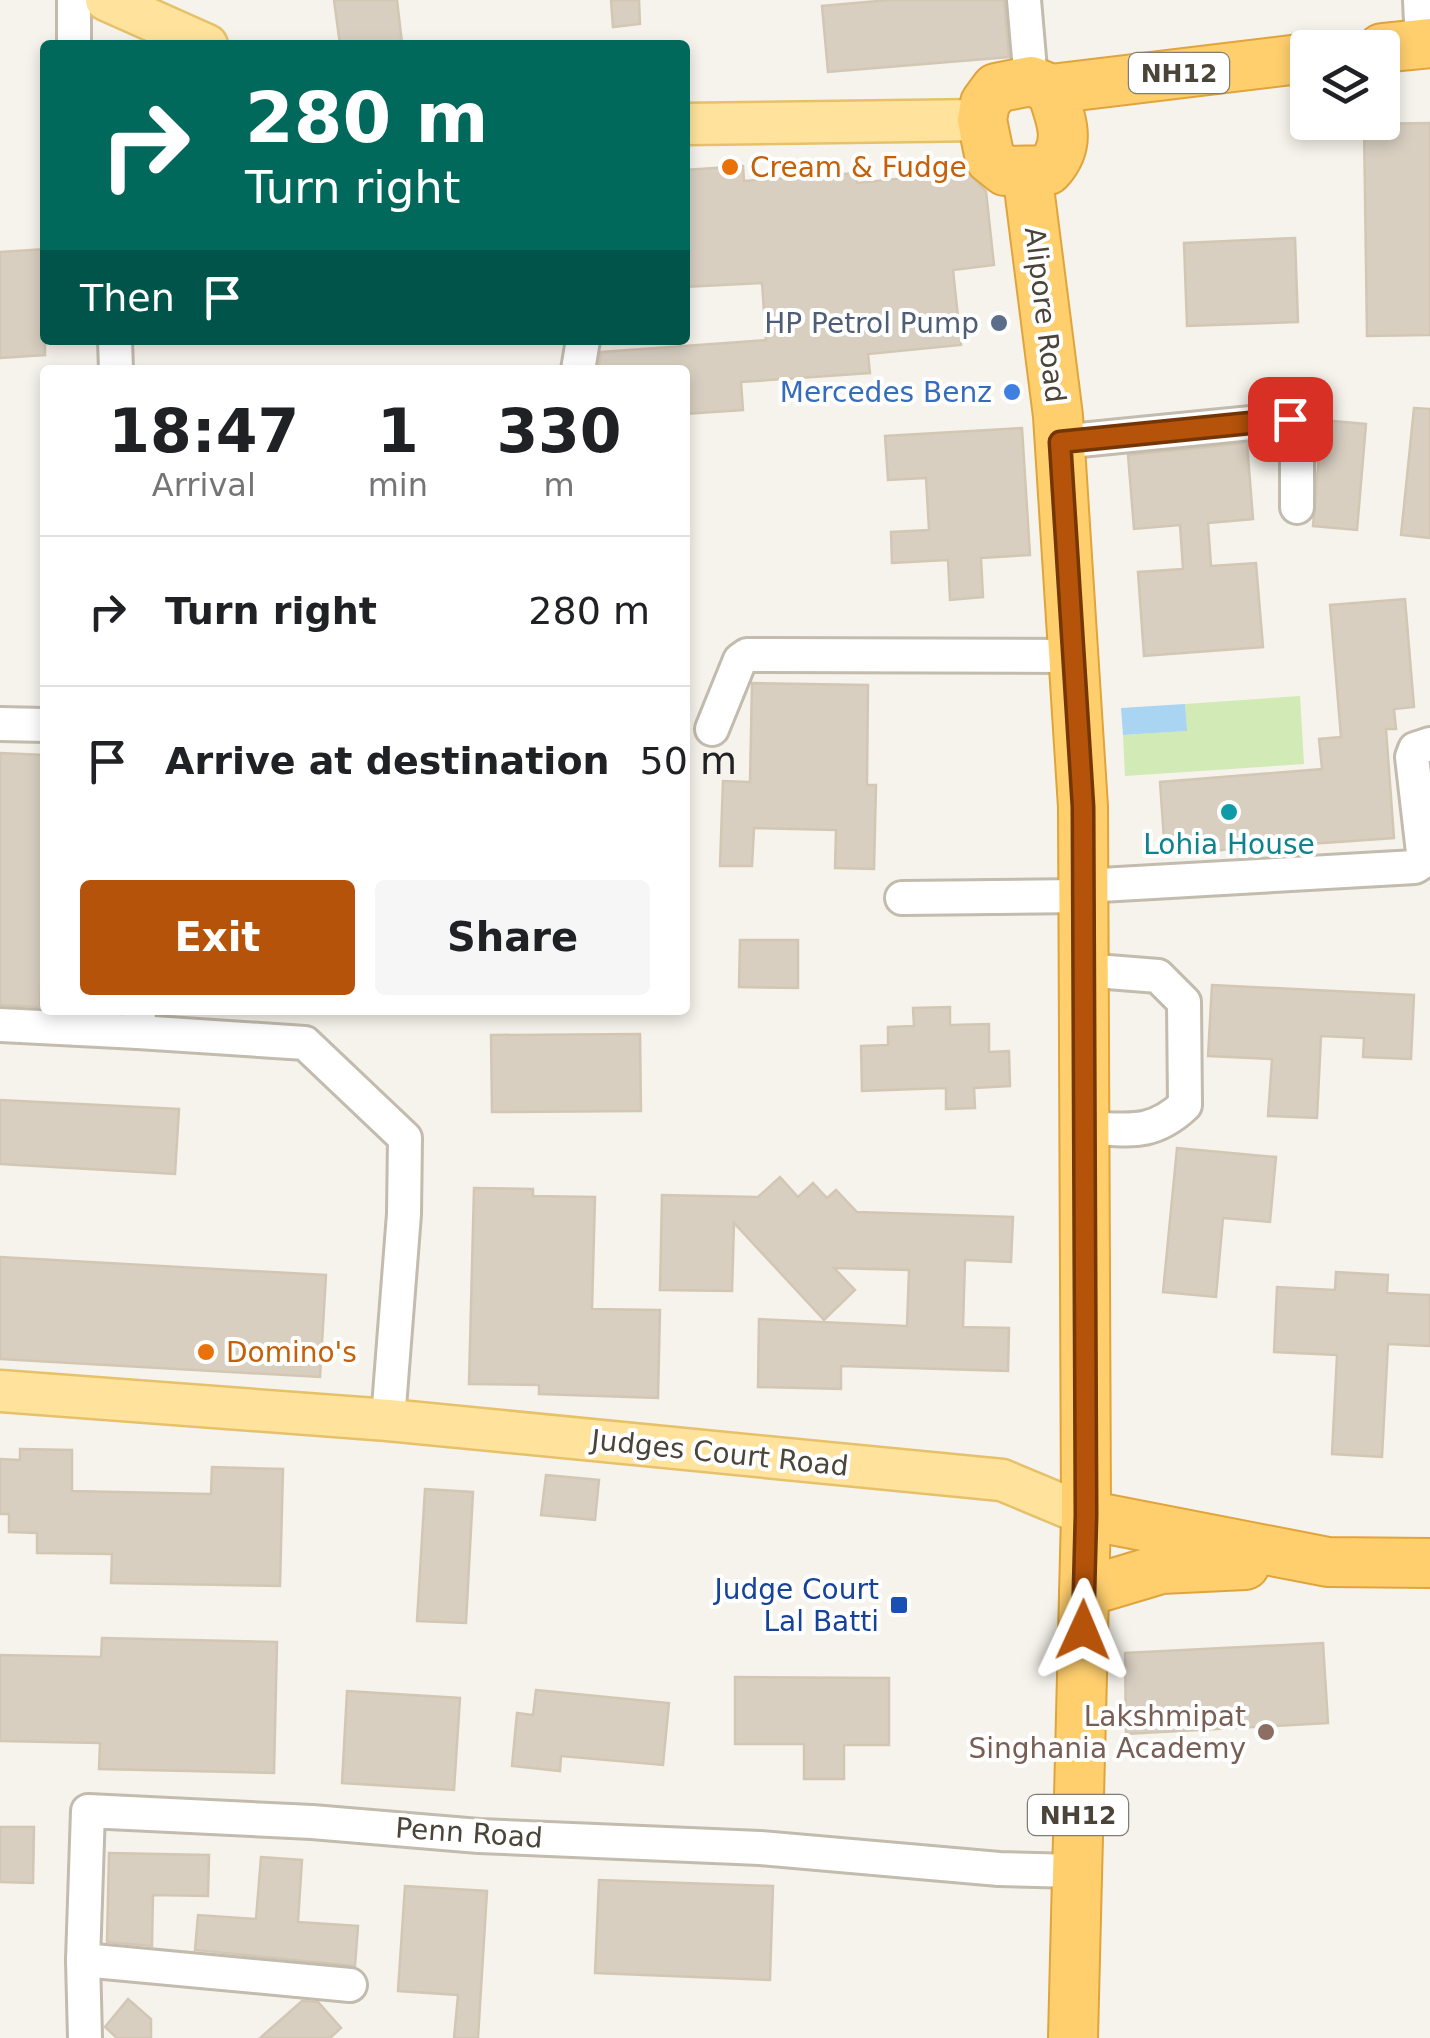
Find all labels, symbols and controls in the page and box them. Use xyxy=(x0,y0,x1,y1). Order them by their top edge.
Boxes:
map controls xyxy=(1290,30,1400,140)
button: layers xyxy=(1290,30,1400,140)
road number: NH12 xyxy=(1129,53,1229,93)
text: 280 m xyxy=(245,77,488,159)
icon: right xyxy=(80,80,210,210)
place label: Cream & Fudge xyxy=(750,151,967,184)
marker: Cream & Fudge xyxy=(719,156,741,178)
text: Turn right xyxy=(245,161,460,214)
street label: Alipore Road xyxy=(1018,225,1072,405)
icon: arrive xyxy=(195,270,250,325)
text: Then xyxy=(80,276,175,320)
place label: HP Petrol Pump xyxy=(764,307,979,340)
marker: HP Petrol Pump xyxy=(988,312,1010,334)
place label: Mercedes Benz xyxy=(780,376,992,409)
pin xyxy=(1248,377,1333,462)
marker: Mercedes Benz xyxy=(1001,381,1023,403)
icon: arrive xyxy=(1263,392,1318,447)
text: 18:47 xyxy=(108,396,299,466)
text: 1 xyxy=(377,396,419,466)
text: 330 xyxy=(496,396,622,466)
text: Arrival xyxy=(152,466,256,504)
text: min xyxy=(368,466,428,504)
text: m xyxy=(543,466,575,504)
icon: right xyxy=(80,584,135,639)
text: Turn right xyxy=(165,589,377,633)
text: 280 m xyxy=(528,589,650,633)
icon: arrive xyxy=(80,734,135,789)
text: Arrive at destination xyxy=(165,739,610,783)
text: 50 m xyxy=(640,739,737,783)
marker: Lohia House xyxy=(1218,801,1240,823)
place label: Lohia House xyxy=(1143,828,1315,861)
button: Exit xyxy=(80,880,355,995)
button: Share xyxy=(375,880,650,995)
place label: Domino's xyxy=(226,1336,357,1369)
marker: Domino's xyxy=(195,1341,217,1363)
street label: Judges Court Road xyxy=(588,1423,850,1483)
place label: Judge Court Lal Batti xyxy=(712,1573,879,1638)
position arrow xyxy=(1031,1578,1135,1682)
marker: Judge Court Lal Batti xyxy=(888,1594,910,1616)
place label: Lakshmipat Singhania Academy xyxy=(968,1700,1246,1765)
marker: Lakshmipat Singhania Academy xyxy=(1255,1721,1277,1743)
road number: NH12 xyxy=(1028,1795,1128,1835)
street label: Penn Road xyxy=(394,1811,544,1855)

